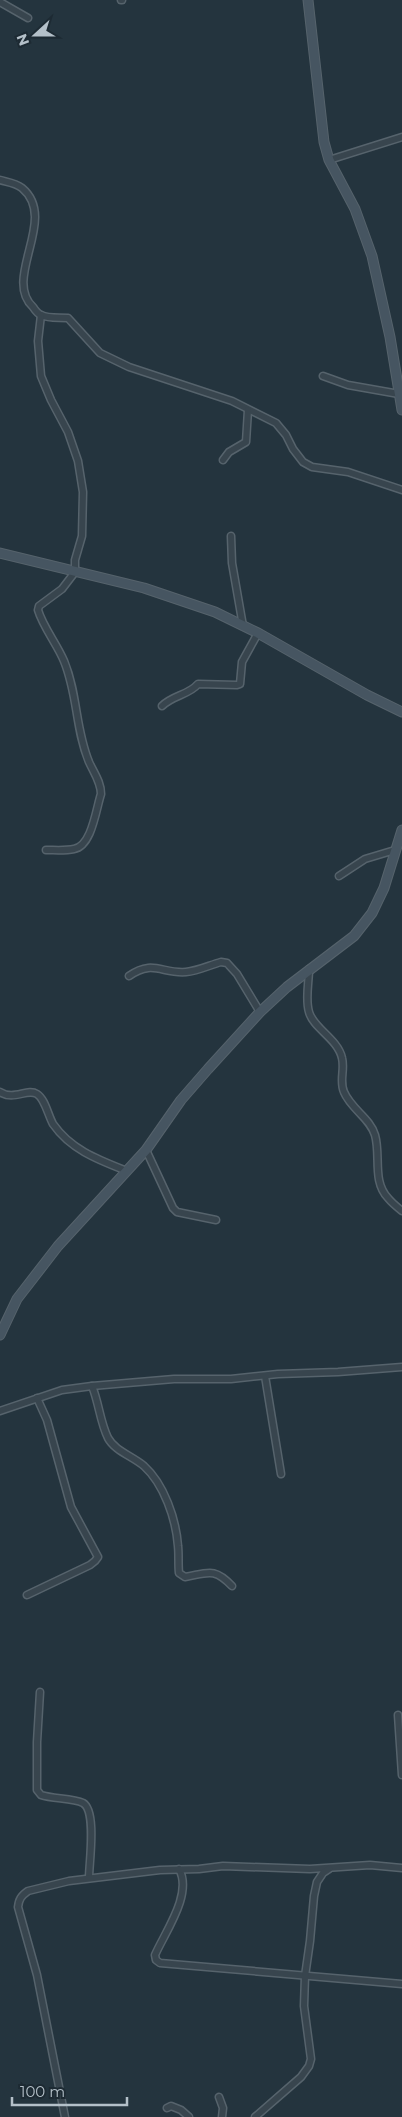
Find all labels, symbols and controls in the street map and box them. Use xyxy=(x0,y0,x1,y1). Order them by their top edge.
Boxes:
north arrow xyxy=(10,10,60,60)
text: N xyxy=(12,31,33,48)
scale bar xyxy=(12,2074,128,2106)
text: 100 m xyxy=(20,2082,65,2101)

